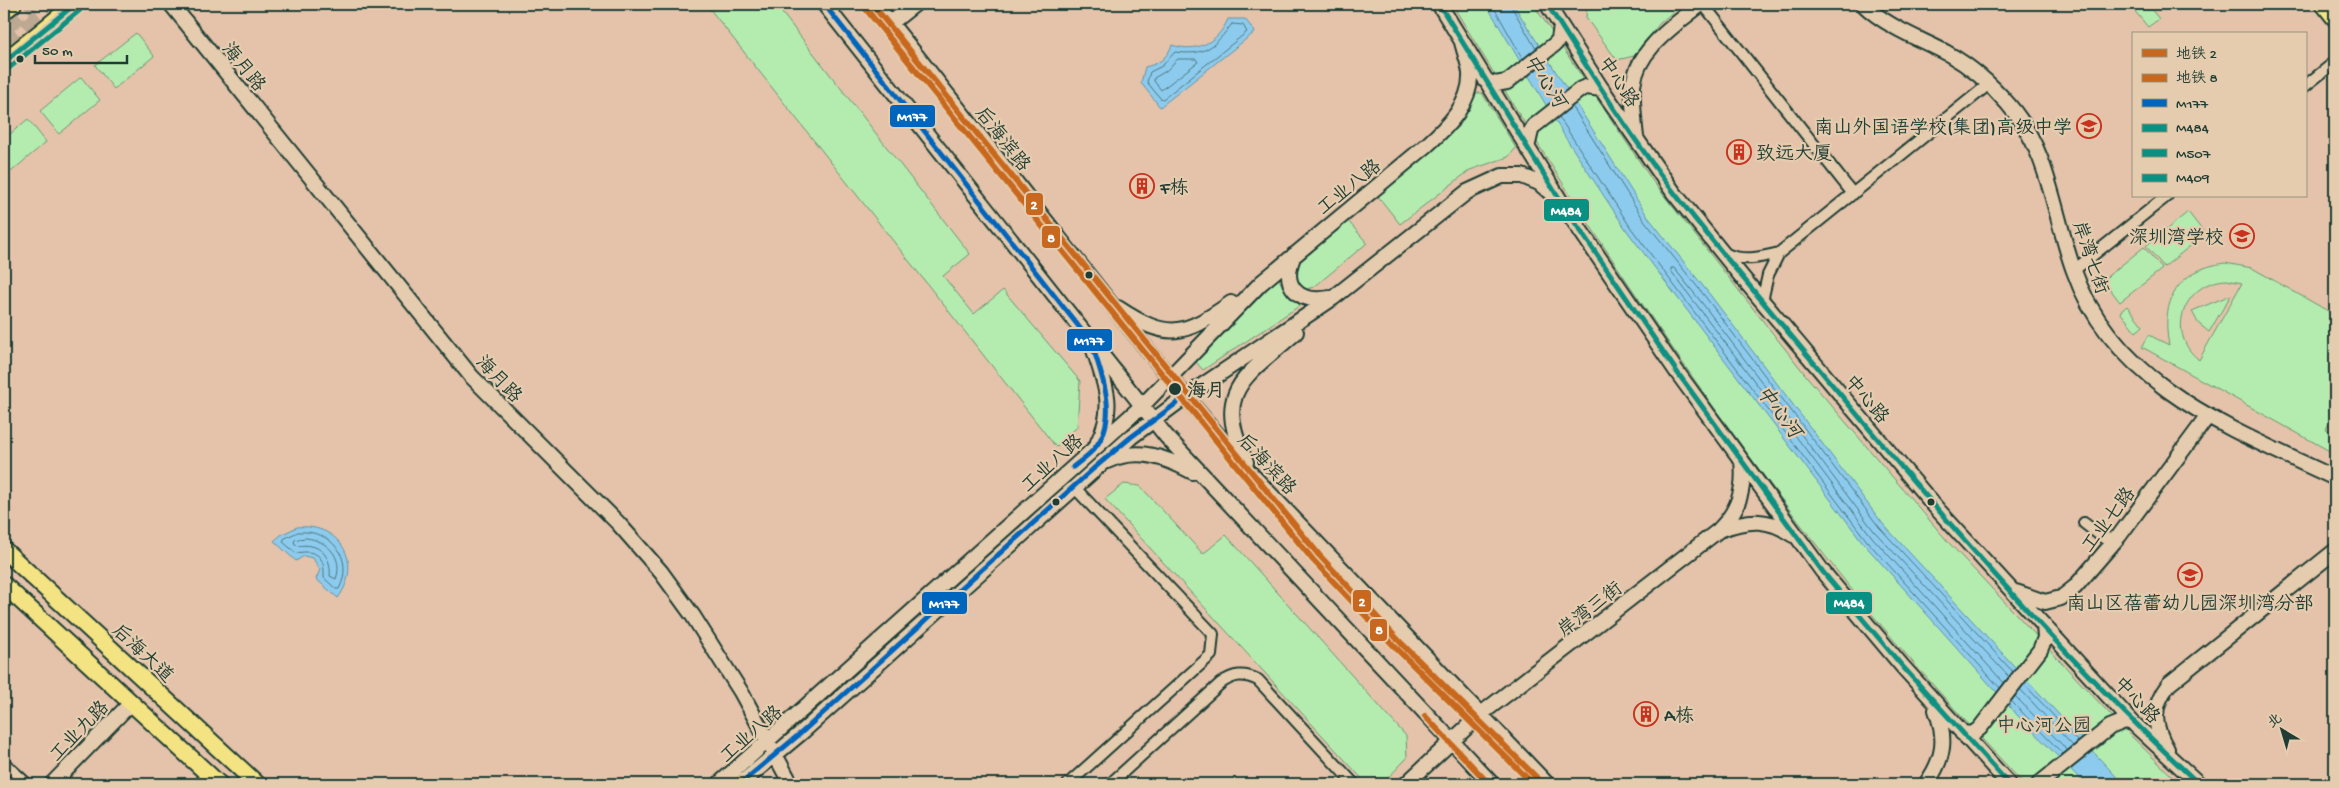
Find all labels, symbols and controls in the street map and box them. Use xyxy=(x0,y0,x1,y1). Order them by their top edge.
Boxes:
scale bar xyxy=(35,32,128,64)
legend xyxy=(2132,32,2306,198)
street label: 海月路 xyxy=(215,38,270,98)
text: 50 m xyxy=(42,43,73,61)
text: 地铁 2 xyxy=(2176,46,2217,64)
water label: 中心河 xyxy=(1517,49,1572,116)
street label: 中心路 xyxy=(1592,52,1643,113)
unlabelled marker xyxy=(15,54,25,64)
text: 地铁 8 xyxy=(2176,70,2218,88)
text: M177 xyxy=(2176,96,2209,114)
street label: 后海滨路 xyxy=(969,103,1034,177)
line badge: M177 xyxy=(889,104,936,128)
text: M177 xyxy=(897,110,928,127)
school or university icon: 南山外国语学校(集团)高级中学 xyxy=(2076,113,2102,139)
place label: 南山外国语学校(集团)高级中学 xyxy=(1814,117,2072,141)
text: M484 xyxy=(2176,120,2209,138)
building icon: 致远大厦 xyxy=(1726,139,1752,165)
place label: 致远大厦 xyxy=(1756,143,1832,167)
text: M507 xyxy=(2176,146,2212,164)
street label: 工业八路 xyxy=(1313,155,1387,222)
text: M409 xyxy=(2176,170,2210,188)
building icon: F栋 xyxy=(1129,173,1155,199)
place label: F栋 xyxy=(1159,177,1189,201)
line badge: 2 xyxy=(1025,192,1044,216)
text: 2 xyxy=(1031,198,1038,215)
line badge: M484 xyxy=(1543,198,1590,222)
text: M484 xyxy=(1551,204,1582,221)
street label: 岸湾七街 xyxy=(2065,218,2113,298)
school or university icon: 深圳湾学校 xyxy=(2229,223,2255,249)
line badge: 8 xyxy=(1041,225,1061,249)
place label: 深圳湾学校 xyxy=(2129,227,2224,251)
text: 8 xyxy=(1047,231,1055,248)
unlabelled marker xyxy=(1084,270,1094,280)
line badge: M177 xyxy=(1066,328,1113,352)
text: M177 xyxy=(1074,334,1105,351)
street label: 海月路 xyxy=(469,351,526,409)
street label: 中心路 xyxy=(1838,370,1893,429)
place label: 海月 xyxy=(1187,380,1225,404)
marker: 海月 xyxy=(1167,381,1183,397)
water label: 中心河 xyxy=(1750,381,1808,446)
street label: 后海滨路 xyxy=(1231,429,1301,501)
street label: 工业八路 xyxy=(1017,430,1089,499)
street label: 工业七路 xyxy=(2077,483,2142,558)
unlabelled marker xyxy=(1051,497,1061,507)
unlabelled marker xyxy=(1926,497,1936,507)
school or university icon: 南山区蓓蕾幼儿园深圳湾分部 xyxy=(2177,562,2203,588)
street label: 岸湾三街 xyxy=(1554,578,1628,643)
line badge: 2 xyxy=(1352,589,1372,613)
line badge: M177 xyxy=(921,591,968,615)
line badge: M484 xyxy=(1825,591,1873,615)
place label: 南山区蓓蕾幼儿园深圳湾分部 xyxy=(2066,593,2314,617)
text: 2 xyxy=(1359,595,1366,612)
text: M484 xyxy=(1834,596,1865,613)
text: M177 xyxy=(929,597,960,614)
line badge: 8 xyxy=(1369,618,1388,642)
street label: 后海大道 xyxy=(106,619,178,689)
text: 8 xyxy=(1375,623,1383,640)
street label: 中心路 xyxy=(2107,672,2164,730)
street label: 工业九路 xyxy=(45,696,115,768)
street label: 工业八路 xyxy=(715,701,789,769)
building icon: A栋 xyxy=(1633,701,1659,727)
place label: A栋 xyxy=(1664,705,1694,729)
north arrow xyxy=(2256,706,2306,756)
text: 北 xyxy=(2265,711,2286,733)
park label: 中心河公园 xyxy=(1996,715,2092,739)

